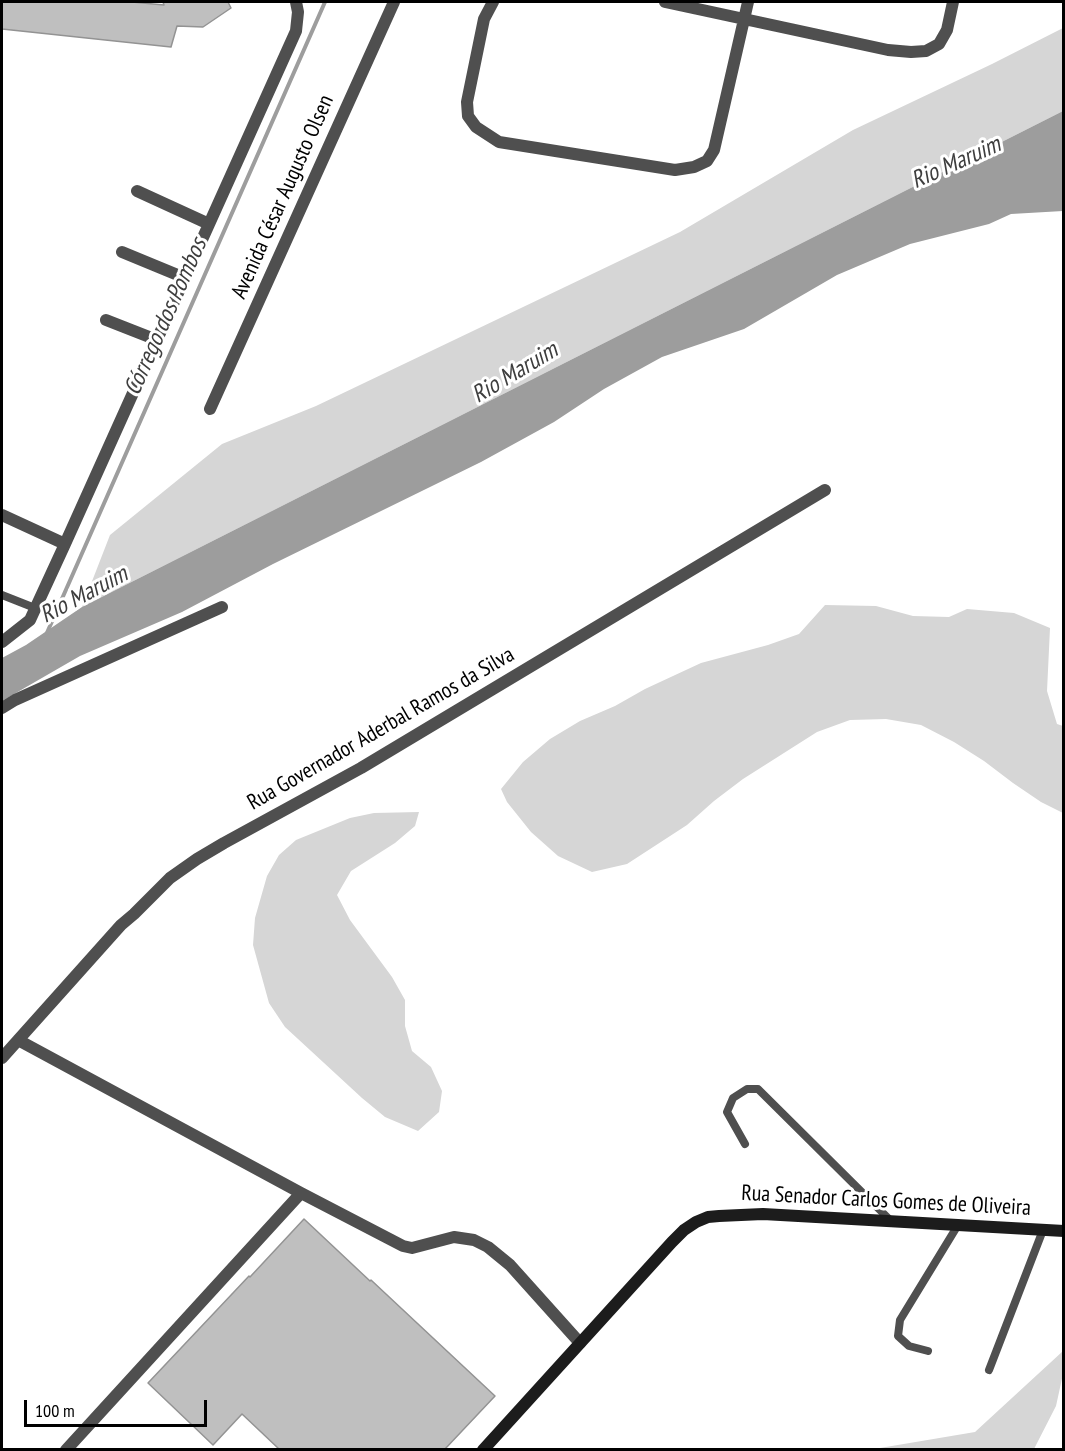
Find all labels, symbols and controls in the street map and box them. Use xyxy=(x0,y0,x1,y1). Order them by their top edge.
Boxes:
street label: Avenida César Augusto Olsen xyxy=(226,91,340,303)
water label: Rio Maruim xyxy=(907,131,1005,195)
water label: Córrego dos Pombos xyxy=(119,234,213,400)
water label: Rio Maruim xyxy=(467,336,563,410)
water label: Rio Maruim xyxy=(35,560,133,630)
street label: Rua Governador Aderbal Ramos da Silva xyxy=(243,642,519,816)
street label: Rua Senador Carlos Gomes de Oliveira xyxy=(741,1180,1031,1222)
scale bar xyxy=(27,1388,210,1426)
text: 100 m xyxy=(35,1399,75,1422)

